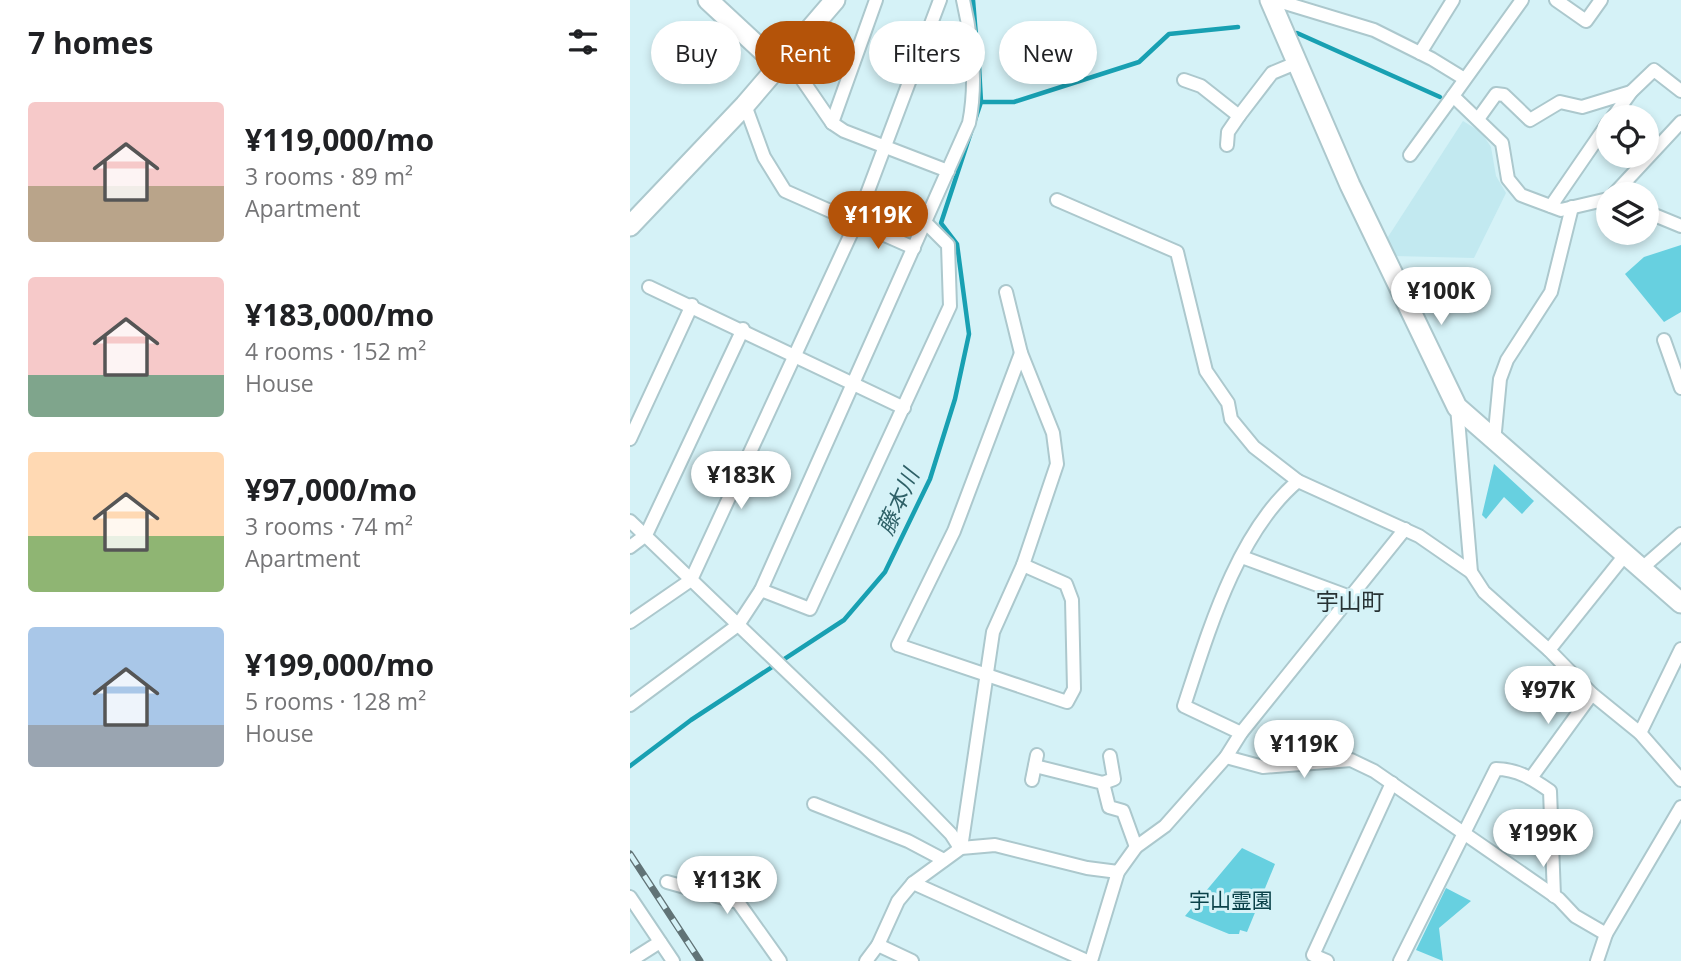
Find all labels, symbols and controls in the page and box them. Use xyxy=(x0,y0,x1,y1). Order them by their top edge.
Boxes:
chip: Buy xyxy=(651,21,741,84)
chip: Rent xyxy=(755,21,855,84)
chip: Filters xyxy=(869,21,985,84)
chip: New xyxy=(999,21,1097,84)
text: 7 homes xyxy=(28,22,153,63)
icon: filters xyxy=(564,23,602,61)
map controls xyxy=(1596,105,1659,245)
button: locate xyxy=(1596,105,1659,168)
text: ¥119,000/mo xyxy=(245,119,434,160)
icon: home xyxy=(84,130,168,214)
text: 3 rooms · 89 m² xyxy=(245,160,413,192)
button: layers xyxy=(1596,182,1659,245)
pin: ¥119K xyxy=(829,191,927,251)
text: Apartment xyxy=(245,192,361,224)
text: ¥119K xyxy=(844,198,912,230)
pin: ¥100K xyxy=(1392,268,1490,327)
text: ¥100K xyxy=(1407,274,1475,306)
text: ¥183,000/mo xyxy=(245,294,434,335)
icon: home xyxy=(84,305,168,389)
text: 4 rooms · 152 m² xyxy=(245,335,426,367)
text: House xyxy=(245,367,314,399)
pin: ¥183K xyxy=(692,452,790,511)
text: ¥183K xyxy=(707,458,775,490)
water label: 藤本川 xyxy=(868,461,927,540)
text: ¥97,000/mo xyxy=(245,469,417,510)
icon: home xyxy=(84,480,168,564)
text: 3 rooms · 74 m² xyxy=(245,510,413,542)
text: Apartment xyxy=(245,542,361,574)
district label: 宇山町 xyxy=(1316,585,1385,617)
text: ¥199,000/mo xyxy=(245,644,434,685)
icon: home xyxy=(84,655,168,739)
pin: ¥97K xyxy=(1507,666,1589,726)
text: ¥97K xyxy=(1521,673,1575,705)
text: 5 rooms · 128 m² xyxy=(245,685,426,717)
text: House xyxy=(245,717,314,749)
pin: ¥119K xyxy=(1255,720,1353,780)
text: ¥119K xyxy=(1270,727,1338,759)
pin: ¥199K xyxy=(1494,810,1592,869)
text: ¥199K xyxy=(1509,816,1577,848)
pin: ¥113K xyxy=(678,856,776,916)
text: ¥113K xyxy=(693,863,761,895)
park label: 宇山霊園 xyxy=(1189,886,1273,914)

